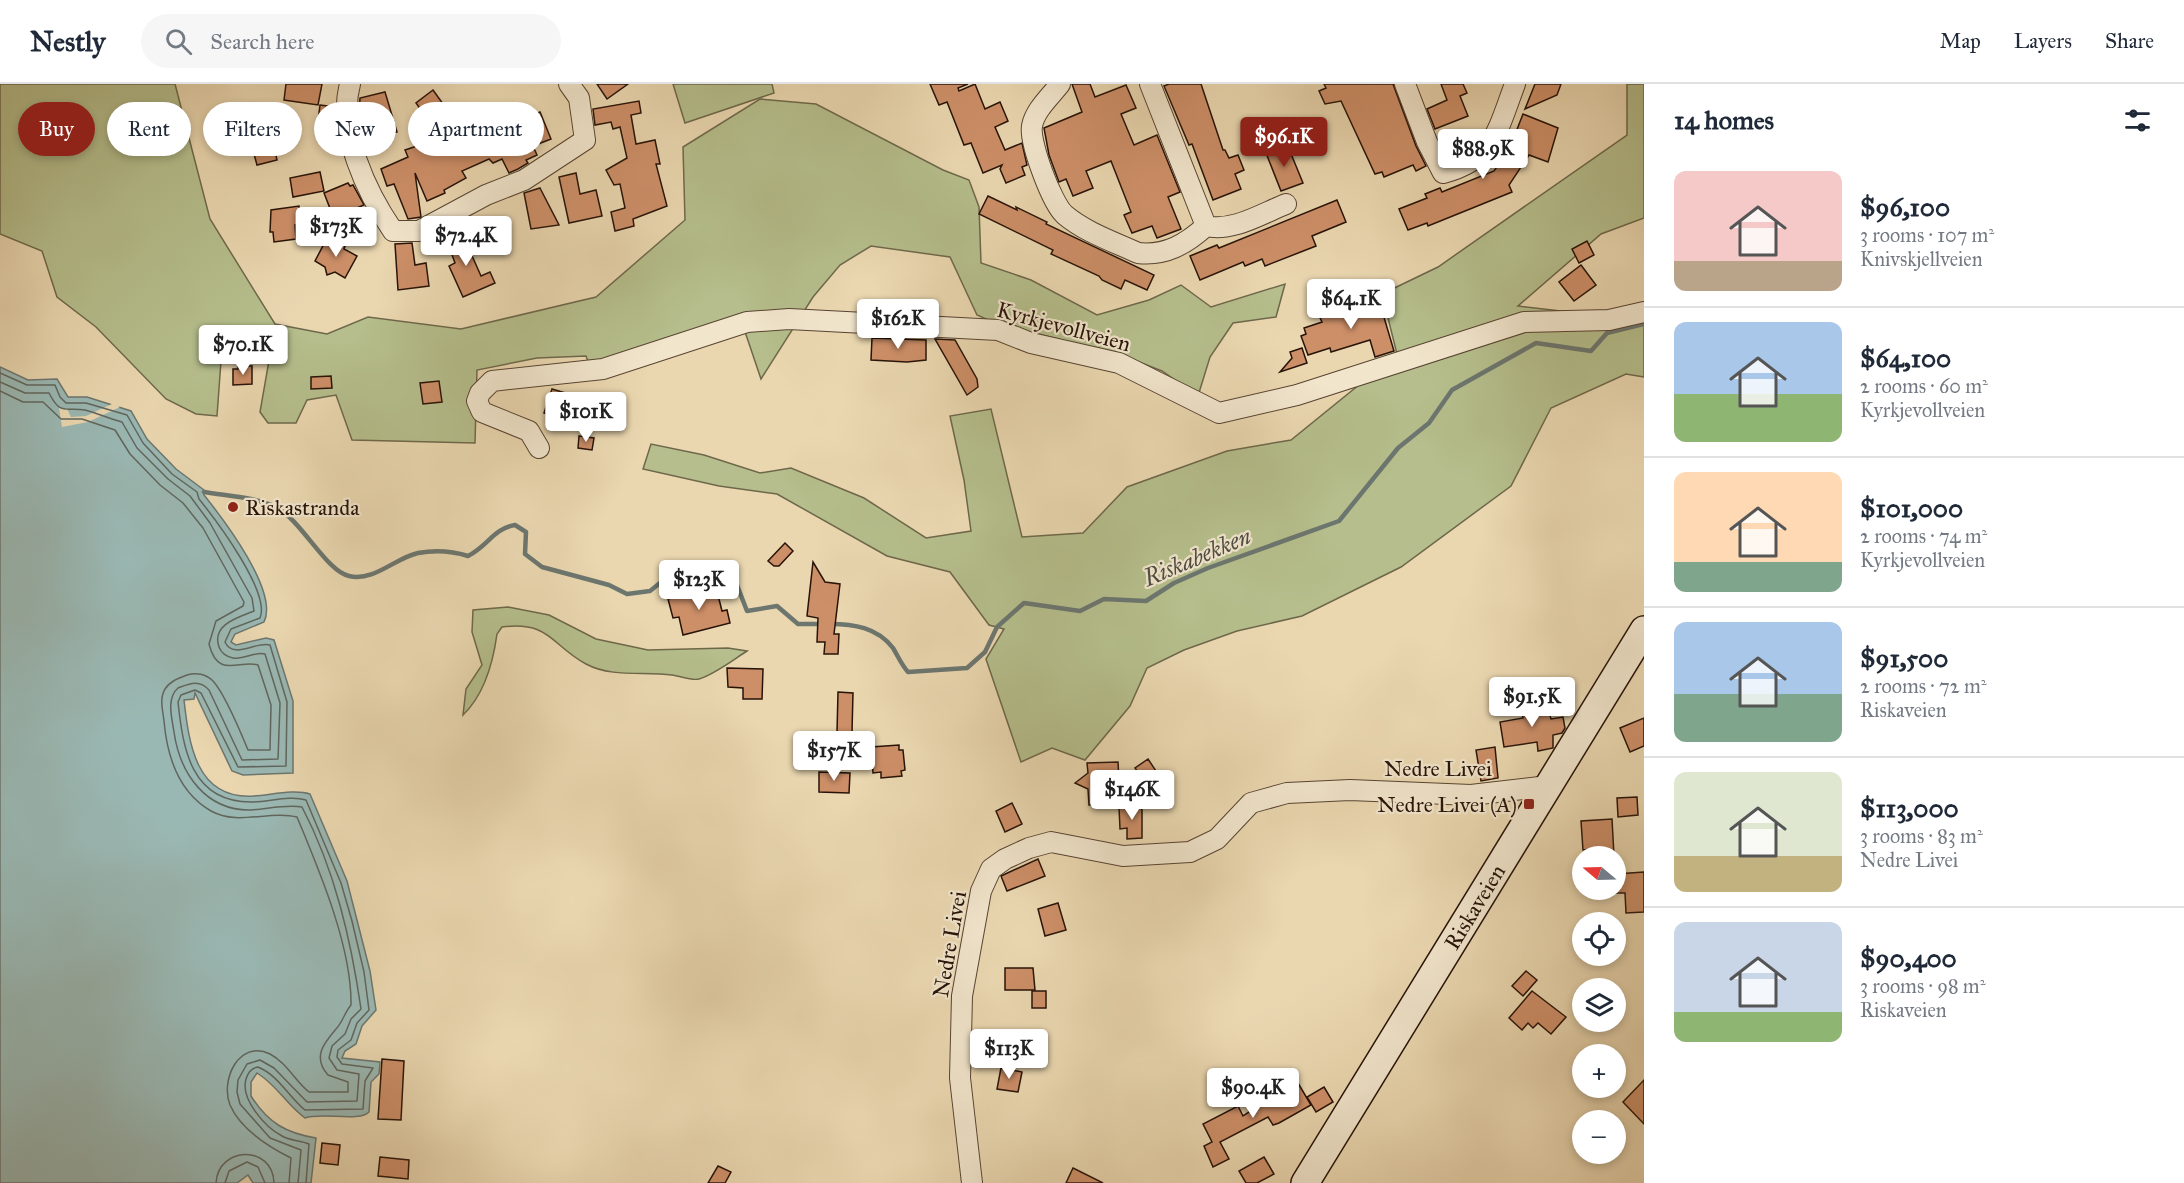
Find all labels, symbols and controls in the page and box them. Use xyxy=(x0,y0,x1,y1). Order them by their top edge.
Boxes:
search box xyxy=(141,14,561,68)
text: Nestly xyxy=(30,24,105,59)
icon: search xyxy=(162,25,195,58)
text: Search here xyxy=(210,28,314,55)
text: Map xyxy=(1940,28,1981,54)
text: Layers xyxy=(2014,28,2072,54)
text: Share xyxy=(2105,28,2154,54)
chip: Buy xyxy=(18,102,95,156)
chip: Rent xyxy=(107,102,191,156)
chip: Filters xyxy=(203,102,302,156)
chip: New xyxy=(314,102,396,156)
chip: Apartment xyxy=(408,102,544,156)
text: 14 homes xyxy=(1674,104,1774,136)
icon: filters xyxy=(2121,104,2154,137)
pin: $96.1K xyxy=(1235,117,1333,168)
text: $96.1K xyxy=(1254,124,1314,148)
pin: $88.9K xyxy=(1434,129,1532,180)
text: $88.9K xyxy=(1452,136,1514,160)
text: $96,100 xyxy=(1860,191,1950,223)
icon: home xyxy=(1722,195,1794,267)
pin: $173K xyxy=(294,207,378,258)
text: $173K xyxy=(310,214,362,238)
pin: $72.4K xyxy=(417,216,515,267)
text: $72.4K xyxy=(435,223,497,247)
text: 3 rooms · 107 m² xyxy=(1860,223,1994,247)
text: Knivskjellveien xyxy=(1860,247,1983,271)
pin: $64.1K xyxy=(1302,279,1400,330)
text: $64.1K xyxy=(1321,286,1381,310)
street label: Kyrkjevollveien xyxy=(994,296,1134,357)
pin: $162K xyxy=(856,299,940,350)
text: $162K xyxy=(871,306,925,330)
pin: $70.1K xyxy=(194,325,292,376)
text: $70.1K xyxy=(213,332,273,356)
text: $64,100 xyxy=(1860,342,1951,374)
icon: home xyxy=(1722,346,1794,418)
text: 2 rooms · 60 m² xyxy=(1860,374,1988,398)
pin: $101K xyxy=(544,392,628,443)
text: Kyrkjevollveien xyxy=(1860,398,1985,422)
text: $101K xyxy=(559,399,613,423)
text: $101,000 xyxy=(1860,492,1963,524)
place label: Riskastranda xyxy=(245,494,360,521)
icon: home xyxy=(1722,496,1794,568)
marker: Riskastranda xyxy=(226,500,240,514)
water label: Riskabekken xyxy=(1138,521,1256,594)
text: 2 rooms · 74 m² xyxy=(1860,524,1987,548)
text: Kyrkjevollveien xyxy=(1860,548,1985,572)
pin: $123K xyxy=(657,560,741,611)
text: $123K xyxy=(673,567,725,591)
text: $91,500 xyxy=(1860,642,1948,674)
icon: home xyxy=(1722,646,1794,718)
text: 2 rooms · 72 m² xyxy=(1860,674,1987,698)
pin: $91.5K xyxy=(1483,677,1581,728)
text: $91.5K xyxy=(1503,684,1561,708)
text: Riskaveien xyxy=(1860,698,1947,722)
pin: $157K xyxy=(792,731,876,782)
text: $157K xyxy=(807,738,861,762)
street label: Nedre Livei xyxy=(1384,755,1492,782)
pin: $146K xyxy=(1090,770,1174,821)
text: $146K xyxy=(1104,777,1160,801)
place label: Nedre Livei (A) xyxy=(1377,791,1517,818)
text: $113,000 xyxy=(1860,792,1959,824)
icon: home xyxy=(1722,796,1794,868)
marker: Nedre Livei (A) xyxy=(1522,797,1536,811)
text: 3 rooms · 83 m² xyxy=(1860,824,1983,848)
north arrow xyxy=(1572,846,1626,900)
map controls xyxy=(1572,846,1626,1164)
text: Nedre Livei xyxy=(1860,848,1958,872)
street label: Riskaveien xyxy=(1438,859,1511,955)
street label: Nedre Livei xyxy=(927,889,972,1000)
button: locate xyxy=(1572,912,1626,966)
text: $90,400 xyxy=(1860,942,1957,974)
icon: home xyxy=(1722,946,1794,1018)
text: 3 rooms · 98 m² xyxy=(1860,974,1985,998)
button: layers xyxy=(1572,978,1626,1032)
text: Riskaveien xyxy=(1860,998,1947,1022)
pin: $113K xyxy=(967,1029,1051,1080)
text: $113K xyxy=(984,1036,1034,1060)
button: + xyxy=(1572,1044,1626,1098)
pin: $90.4K xyxy=(1204,1068,1302,1119)
text: $90.4K xyxy=(1221,1075,1285,1099)
button: − xyxy=(1572,1110,1626,1164)

